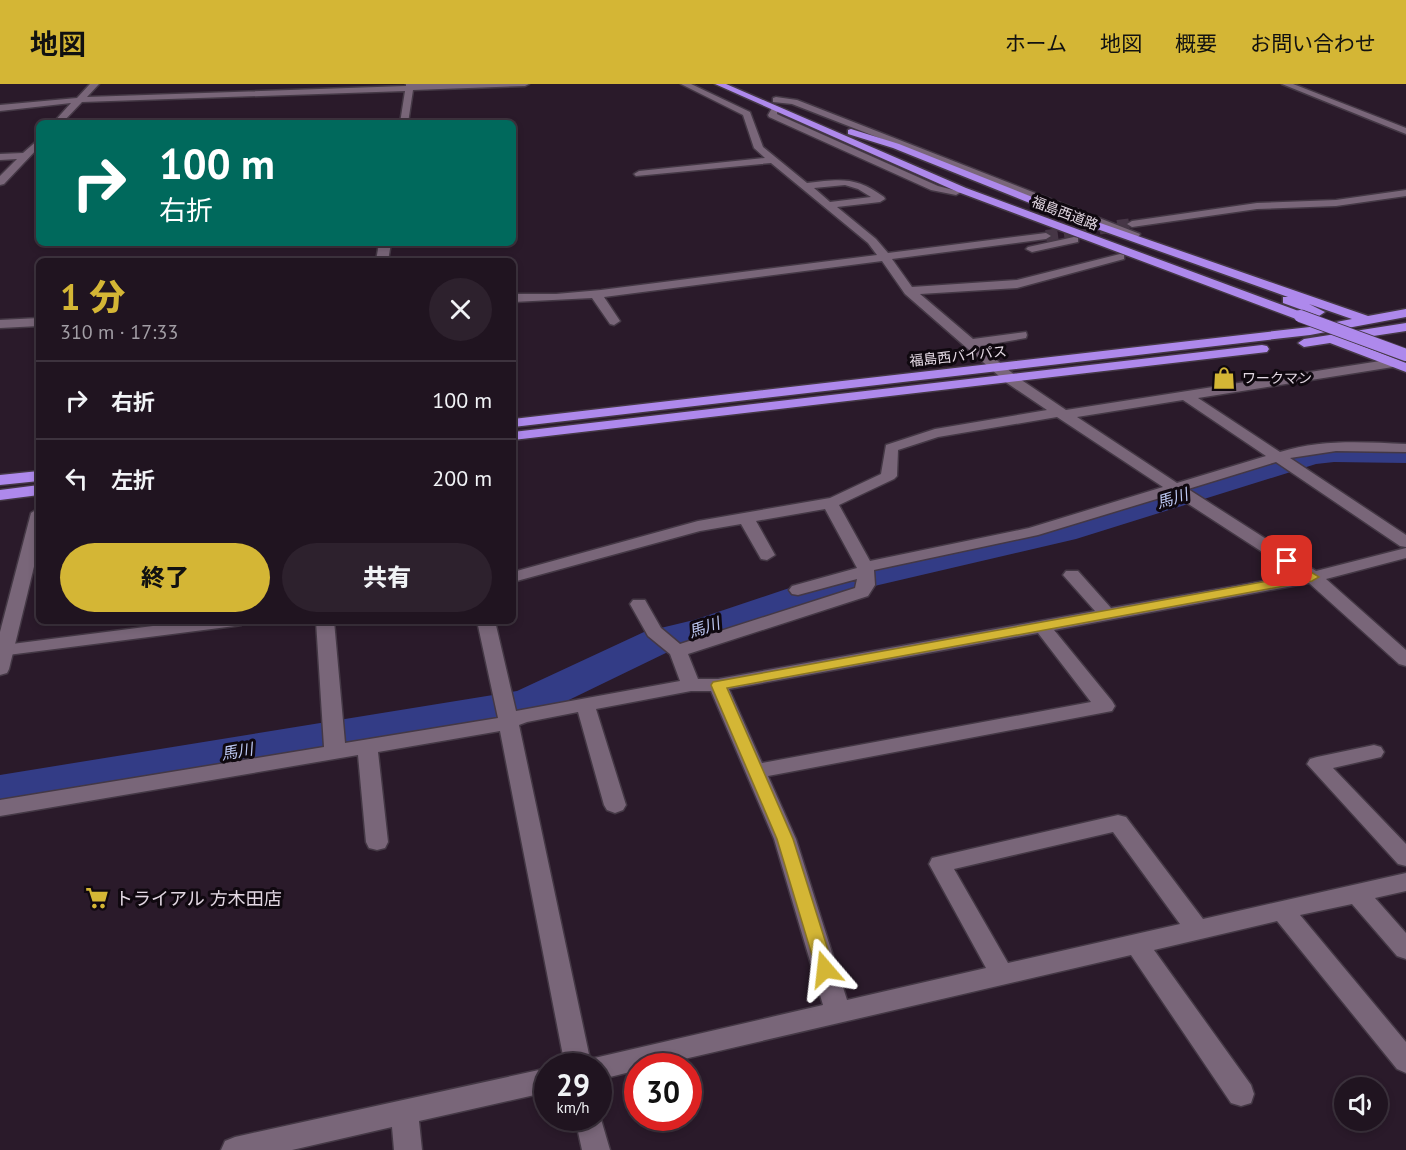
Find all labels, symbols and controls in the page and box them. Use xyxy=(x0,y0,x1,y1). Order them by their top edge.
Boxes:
text: 地図 xyxy=(30,25,86,62)
text: ホーム xyxy=(1005,30,1067,57)
text: 地図 xyxy=(1100,30,1142,57)
text: 概要 xyxy=(1175,30,1217,57)
text: お問い合わせ xyxy=(1250,30,1376,57)
text: 100 m xyxy=(159,136,275,191)
icon: right xyxy=(60,144,138,222)
street label: 福島西道路 xyxy=(1029,192,1101,234)
text: 右折 xyxy=(159,193,213,227)
text: 1 分 xyxy=(60,273,126,320)
button: close xyxy=(429,278,492,341)
text: 310 m · 17:33 xyxy=(60,319,178,345)
street label: 福島西バイパス xyxy=(908,342,1008,370)
shop icon: ワークマン xyxy=(1211,365,1237,391)
place label: ワークマン xyxy=(1242,369,1312,387)
icon: right xyxy=(60,384,93,417)
text: 100 m xyxy=(432,386,492,414)
text: 右折 xyxy=(111,388,155,416)
icon: left xyxy=(60,462,93,495)
text: 200 m xyxy=(432,464,492,492)
text: 左折 xyxy=(111,466,155,494)
water label: 馬川 xyxy=(1154,483,1192,512)
pin xyxy=(1261,535,1312,586)
button: 終了 xyxy=(60,543,270,612)
button: 共有 xyxy=(282,543,492,612)
icon: arrive xyxy=(1270,544,1303,577)
water label: 馬川 xyxy=(686,612,724,641)
water label: 馬川 xyxy=(219,738,256,764)
supermarket icon: トライアル 方木田店 xyxy=(84,885,110,911)
place label: トライアル 方木田店 xyxy=(115,887,282,910)
position arrow xyxy=(793,937,857,1001)
speed limit sign: 30 xyxy=(624,1053,702,1131)
text: 29 xyxy=(556,1065,590,1104)
map controls xyxy=(1334,1077,1388,1131)
button: sound xyxy=(1334,1077,1388,1131)
text: km/h xyxy=(557,1098,589,1117)

